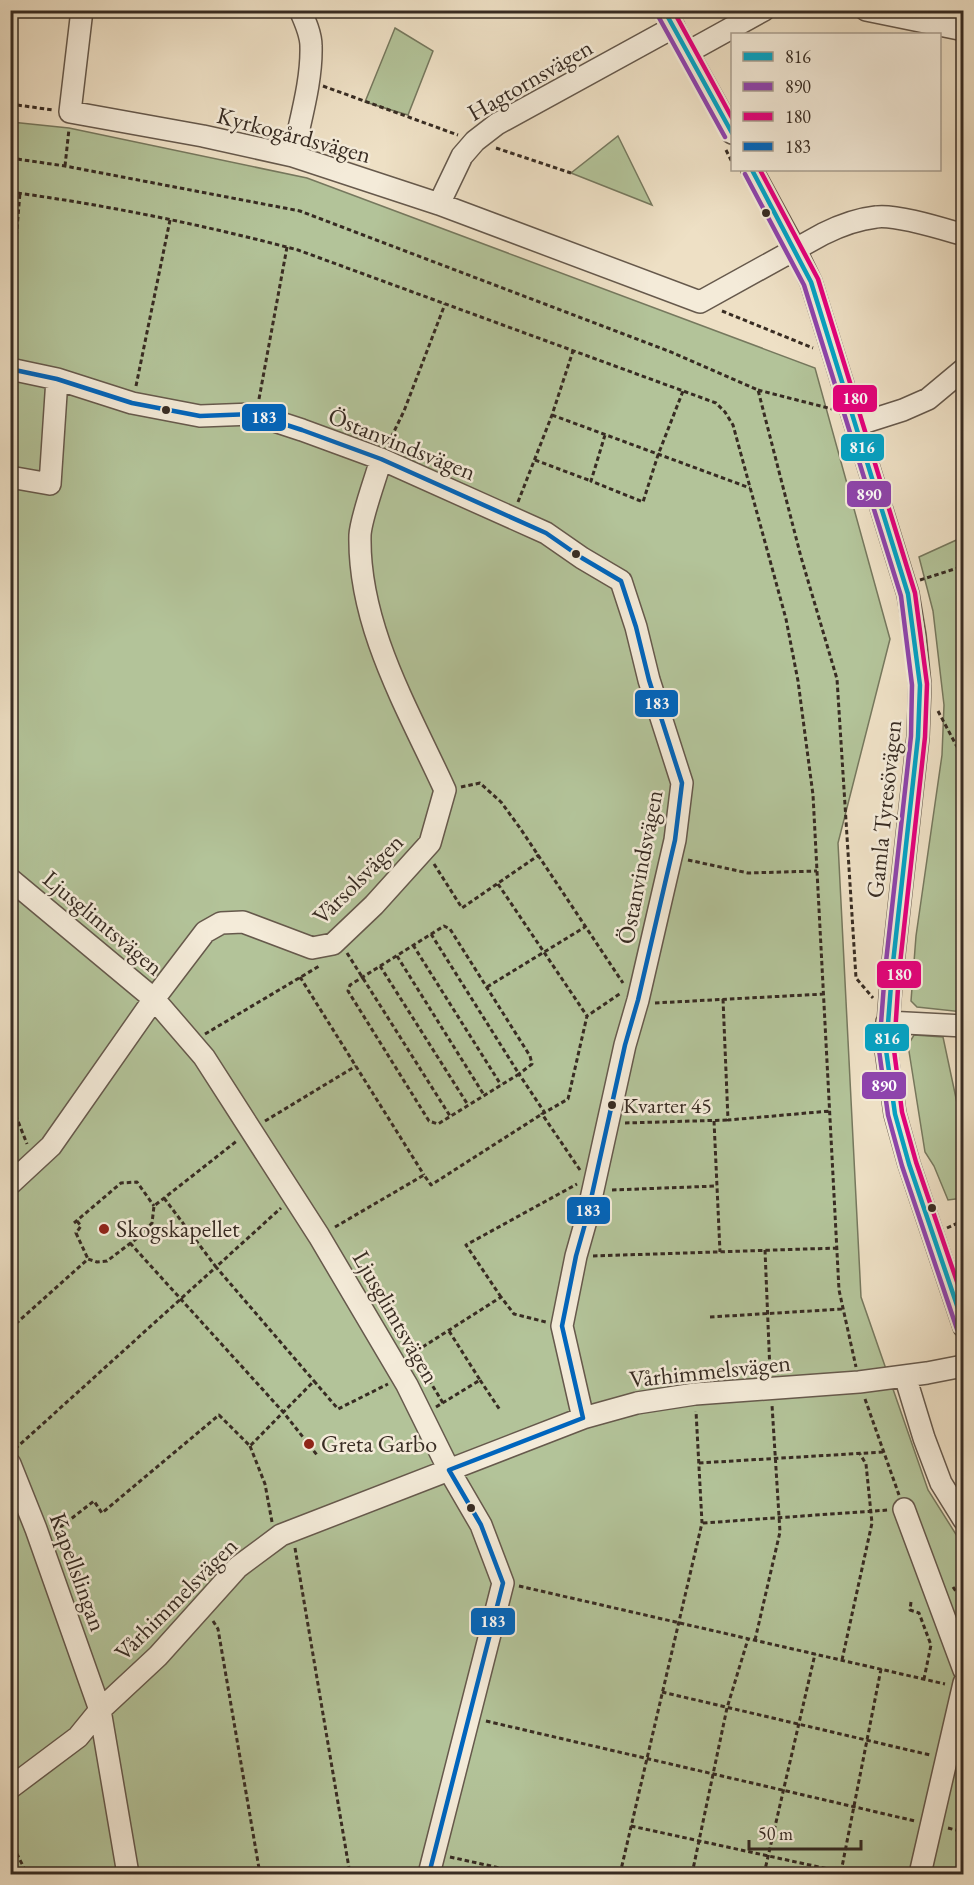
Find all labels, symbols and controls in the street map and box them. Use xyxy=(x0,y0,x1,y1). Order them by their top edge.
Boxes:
street label: Hagtornsvägen xyxy=(462,31,598,128)
legend xyxy=(731,33,941,171)
text: 816 xyxy=(785,45,811,68)
text: 890 xyxy=(785,75,811,98)
street label: Kyrkogårdsvägen xyxy=(214,99,375,170)
text: 180 xyxy=(785,105,811,128)
text: 183 xyxy=(785,135,811,158)
unlabelled marker xyxy=(760,207,772,219)
line badge: 180 xyxy=(832,384,878,413)
text: 180 xyxy=(842,388,868,409)
street label: Östanvindsvägen xyxy=(324,400,481,487)
line badge: 183 xyxy=(241,403,287,432)
unlabelled marker xyxy=(160,404,172,416)
text: 183 xyxy=(251,407,277,428)
line badge: 816 xyxy=(840,433,885,462)
text: 816 xyxy=(849,437,875,458)
line badge: 890 xyxy=(846,480,892,508)
text: 890 xyxy=(856,484,882,505)
unlabelled marker xyxy=(570,548,582,560)
line badge: 183 xyxy=(634,689,679,718)
text: 183 xyxy=(644,693,670,714)
street label: Gamla Tyresövägen xyxy=(859,718,908,900)
street label: Östanvindsvägen xyxy=(609,787,670,947)
street label: Vårsolsvägen xyxy=(306,826,410,931)
street label: Ljusglimtsvägen xyxy=(37,863,170,982)
line badge: 180 xyxy=(876,960,922,989)
text: 180 xyxy=(886,964,912,985)
line badge: 816 xyxy=(864,1023,910,1052)
text: 816 xyxy=(874,1028,900,1049)
line badge: 890 xyxy=(861,1071,907,1100)
text: 890 xyxy=(871,1075,897,1096)
place label: Kvarter 45 xyxy=(623,1091,712,1120)
marker: Kvarter 45 xyxy=(606,1099,618,1111)
line badge: 183 xyxy=(566,1196,611,1225)
text: 183 xyxy=(575,1200,601,1221)
unlabelled marker xyxy=(926,1202,938,1214)
place label: Skogskapellet xyxy=(116,1213,240,1244)
marker: Skogskapellet xyxy=(97,1222,111,1236)
street label: Ljusglimtsvägen xyxy=(346,1245,447,1389)
street label: Vårhimmelsvägen xyxy=(628,1347,792,1394)
place label: Greta Garbo xyxy=(321,1428,437,1459)
marker: Greta Garbo xyxy=(302,1437,316,1451)
unlabelled marker xyxy=(465,1502,477,1514)
street label: Kapellslingan xyxy=(43,1508,114,1636)
street label: Vårhimmelsvägen xyxy=(107,1530,244,1667)
line badge: 183 xyxy=(470,1607,516,1636)
text: 183 xyxy=(480,1611,506,1632)
scale bar xyxy=(749,1813,862,1851)
text: 50 m xyxy=(758,1822,793,1845)

